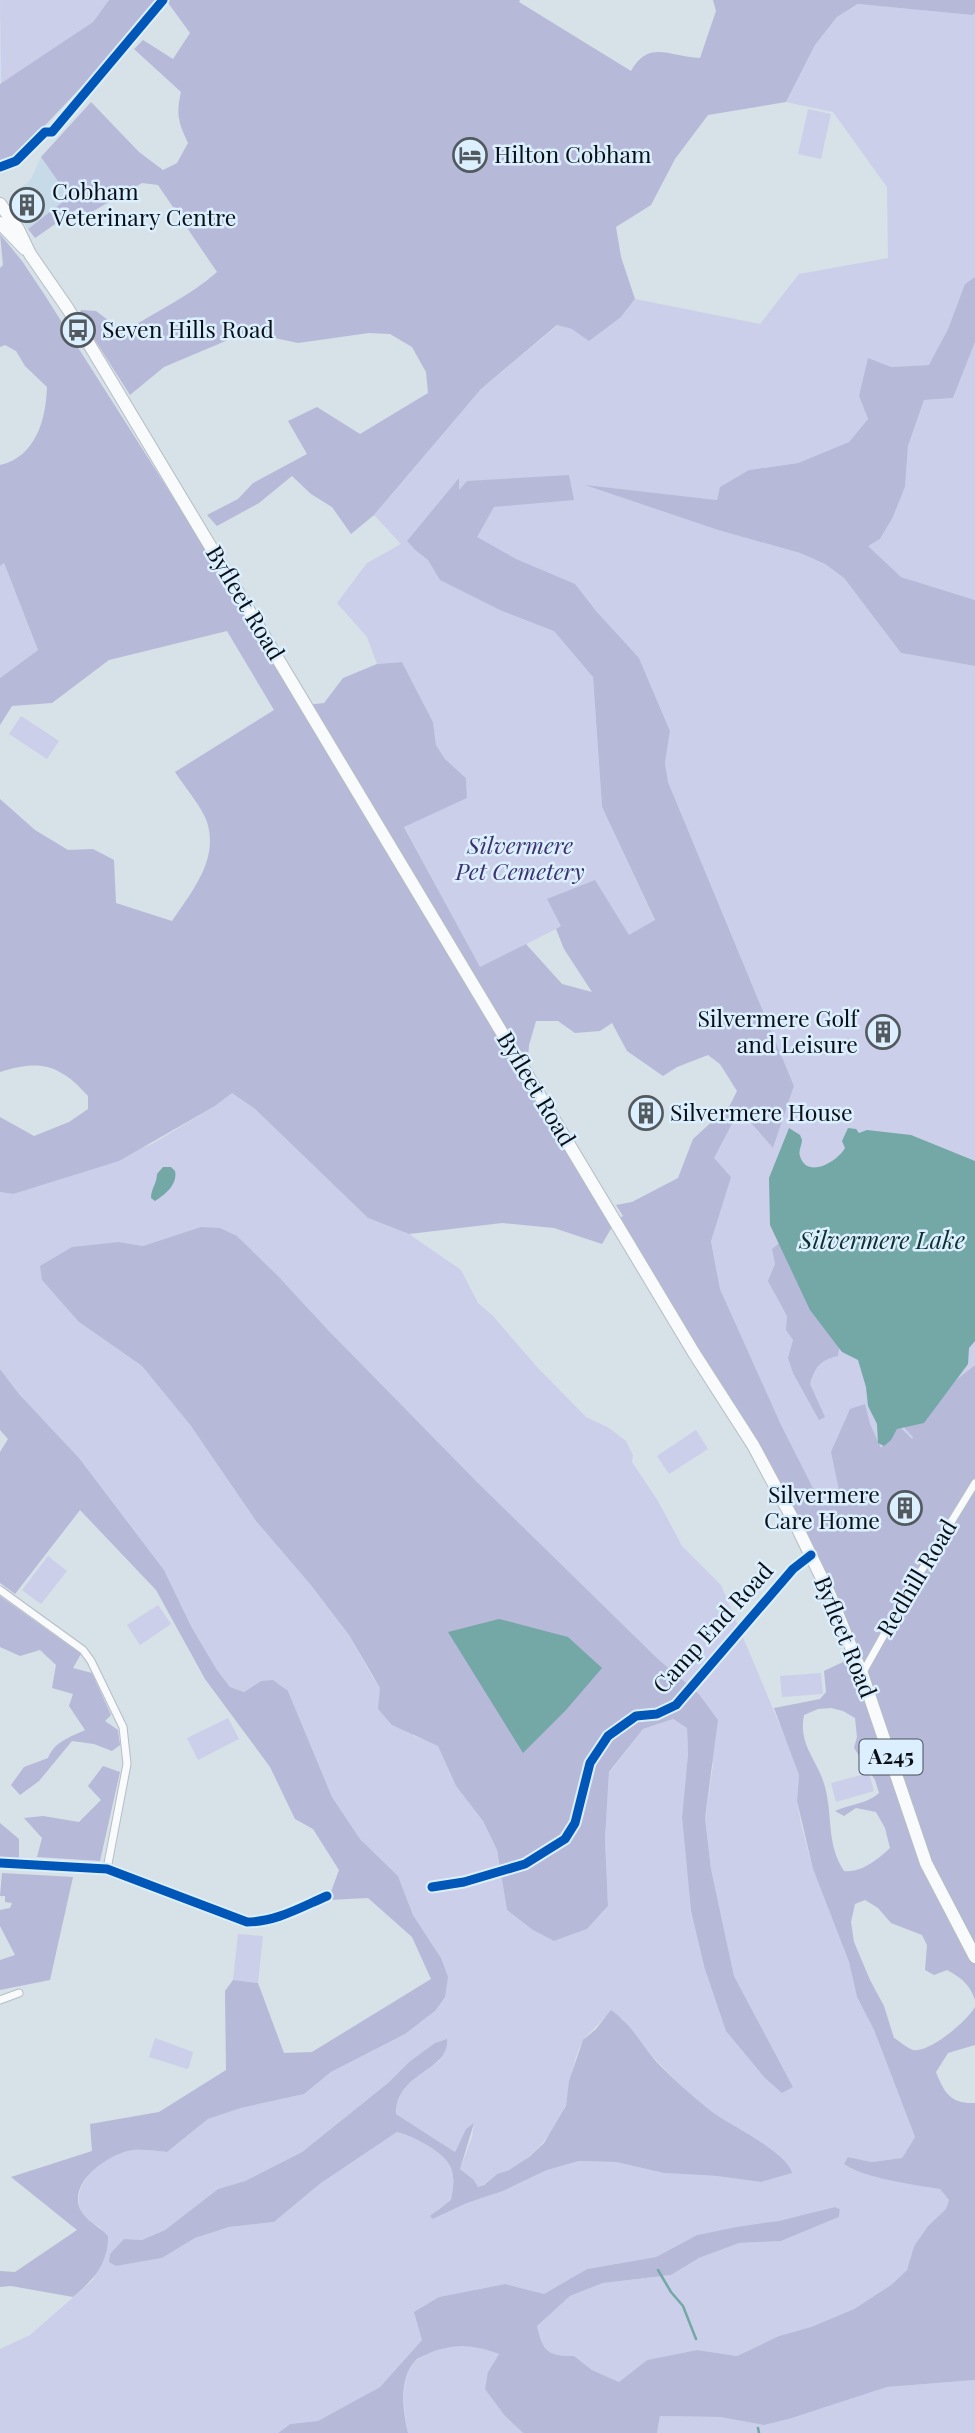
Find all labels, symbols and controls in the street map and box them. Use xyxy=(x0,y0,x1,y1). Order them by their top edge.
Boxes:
hotel icon: Hilton Cobham xyxy=(451,136,489,174)
place label: Hilton Cobham xyxy=(494,138,652,169)
place label: Cobham Veterinary Centre xyxy=(51,175,236,232)
building icon: Cobham Veterinary Centre xyxy=(8,186,46,224)
bus stop icon: Seven Hills Road xyxy=(59,311,97,349)
place label: Seven Hills Road xyxy=(102,313,274,344)
street label: Byfleet Road xyxy=(200,539,293,665)
park label: Silvermere Pet Cemetery xyxy=(455,829,584,886)
place label: Silvermere Golf and Leisure xyxy=(697,1002,860,1059)
building icon: Silvermere Golf and Leisure xyxy=(864,1013,902,1051)
street label: Byfleet Road xyxy=(491,1025,584,1151)
building icon: Silvermere House xyxy=(627,1094,665,1132)
place label: Silvermere House xyxy=(670,1096,853,1127)
water label: Silvermere Lake xyxy=(798,1223,965,1255)
place label: Silvermere Care Home xyxy=(764,1478,880,1535)
building icon: Silvermere Care Home xyxy=(886,1489,924,1527)
street label: Redhill Road xyxy=(869,1513,963,1642)
street label: Camp End Road xyxy=(645,1555,779,1699)
street label: Byfleet Road xyxy=(808,1571,885,1702)
road number: A245 xyxy=(860,1740,922,1774)

